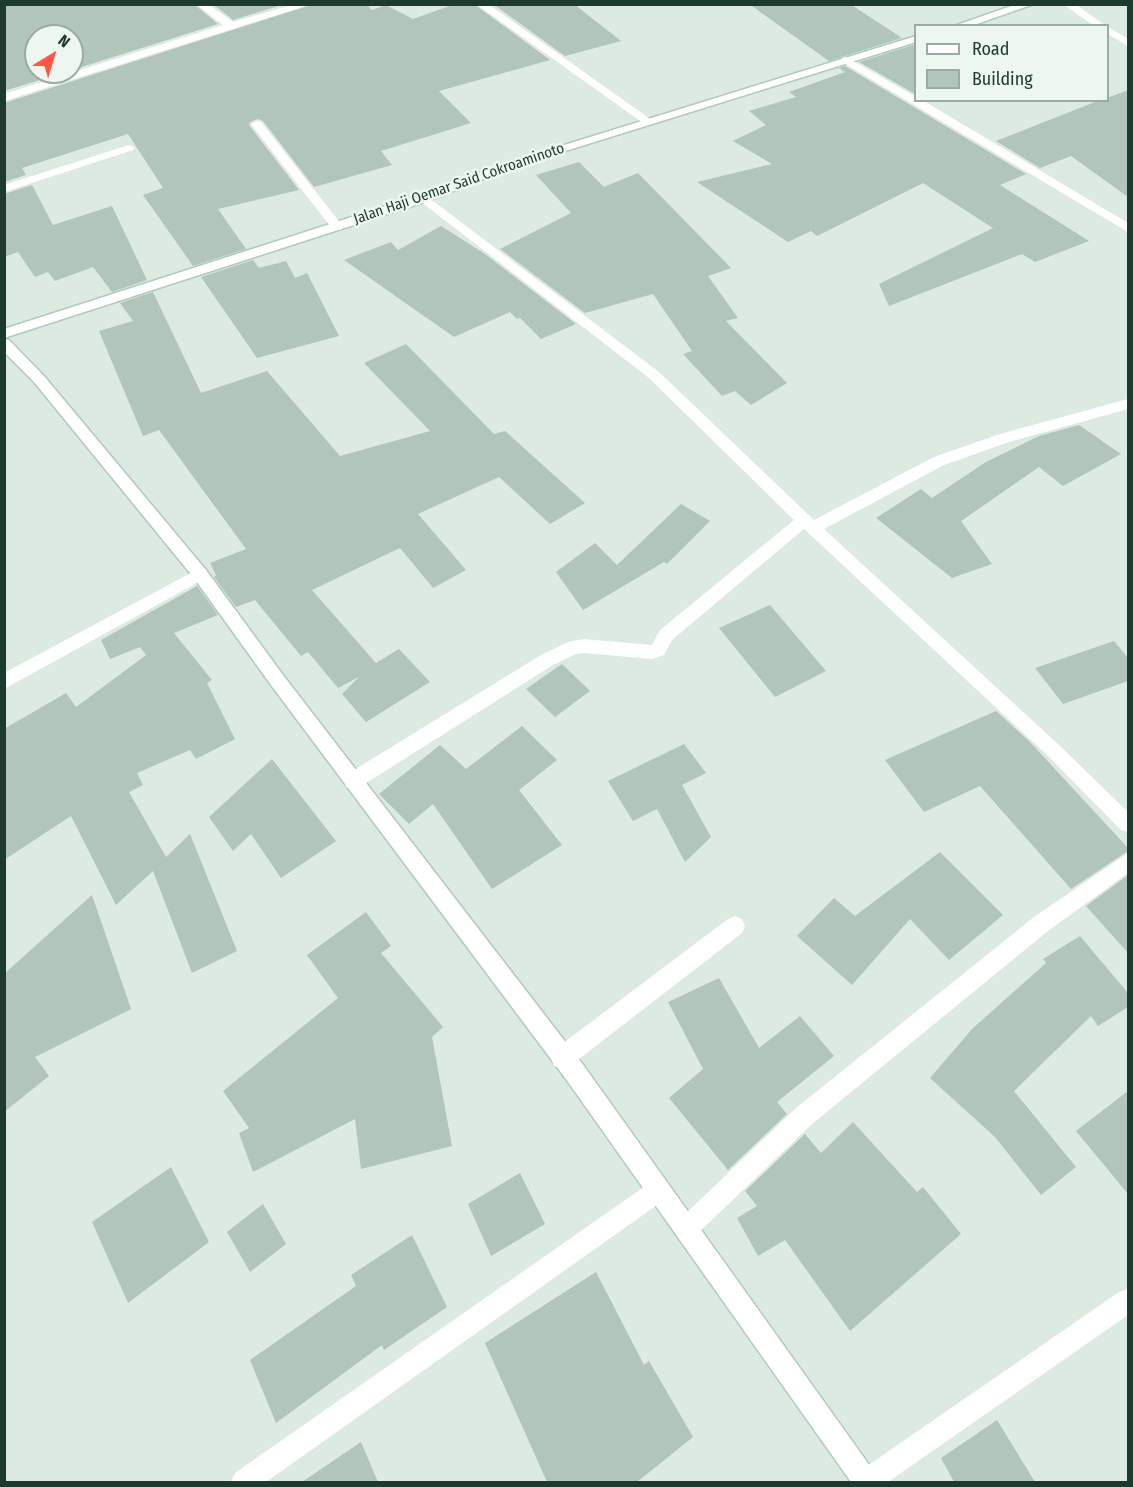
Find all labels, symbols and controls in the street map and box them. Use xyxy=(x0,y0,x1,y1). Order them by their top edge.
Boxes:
north arrow xyxy=(24,24,84,84)
legend xyxy=(914,24,1109,102)
text: N xyxy=(55,31,74,51)
text: Road xyxy=(972,38,1009,60)
text: Building xyxy=(972,68,1033,90)
street label: Jalan Haji Oemar Said Cokroaminoto xyxy=(351,139,567,229)

